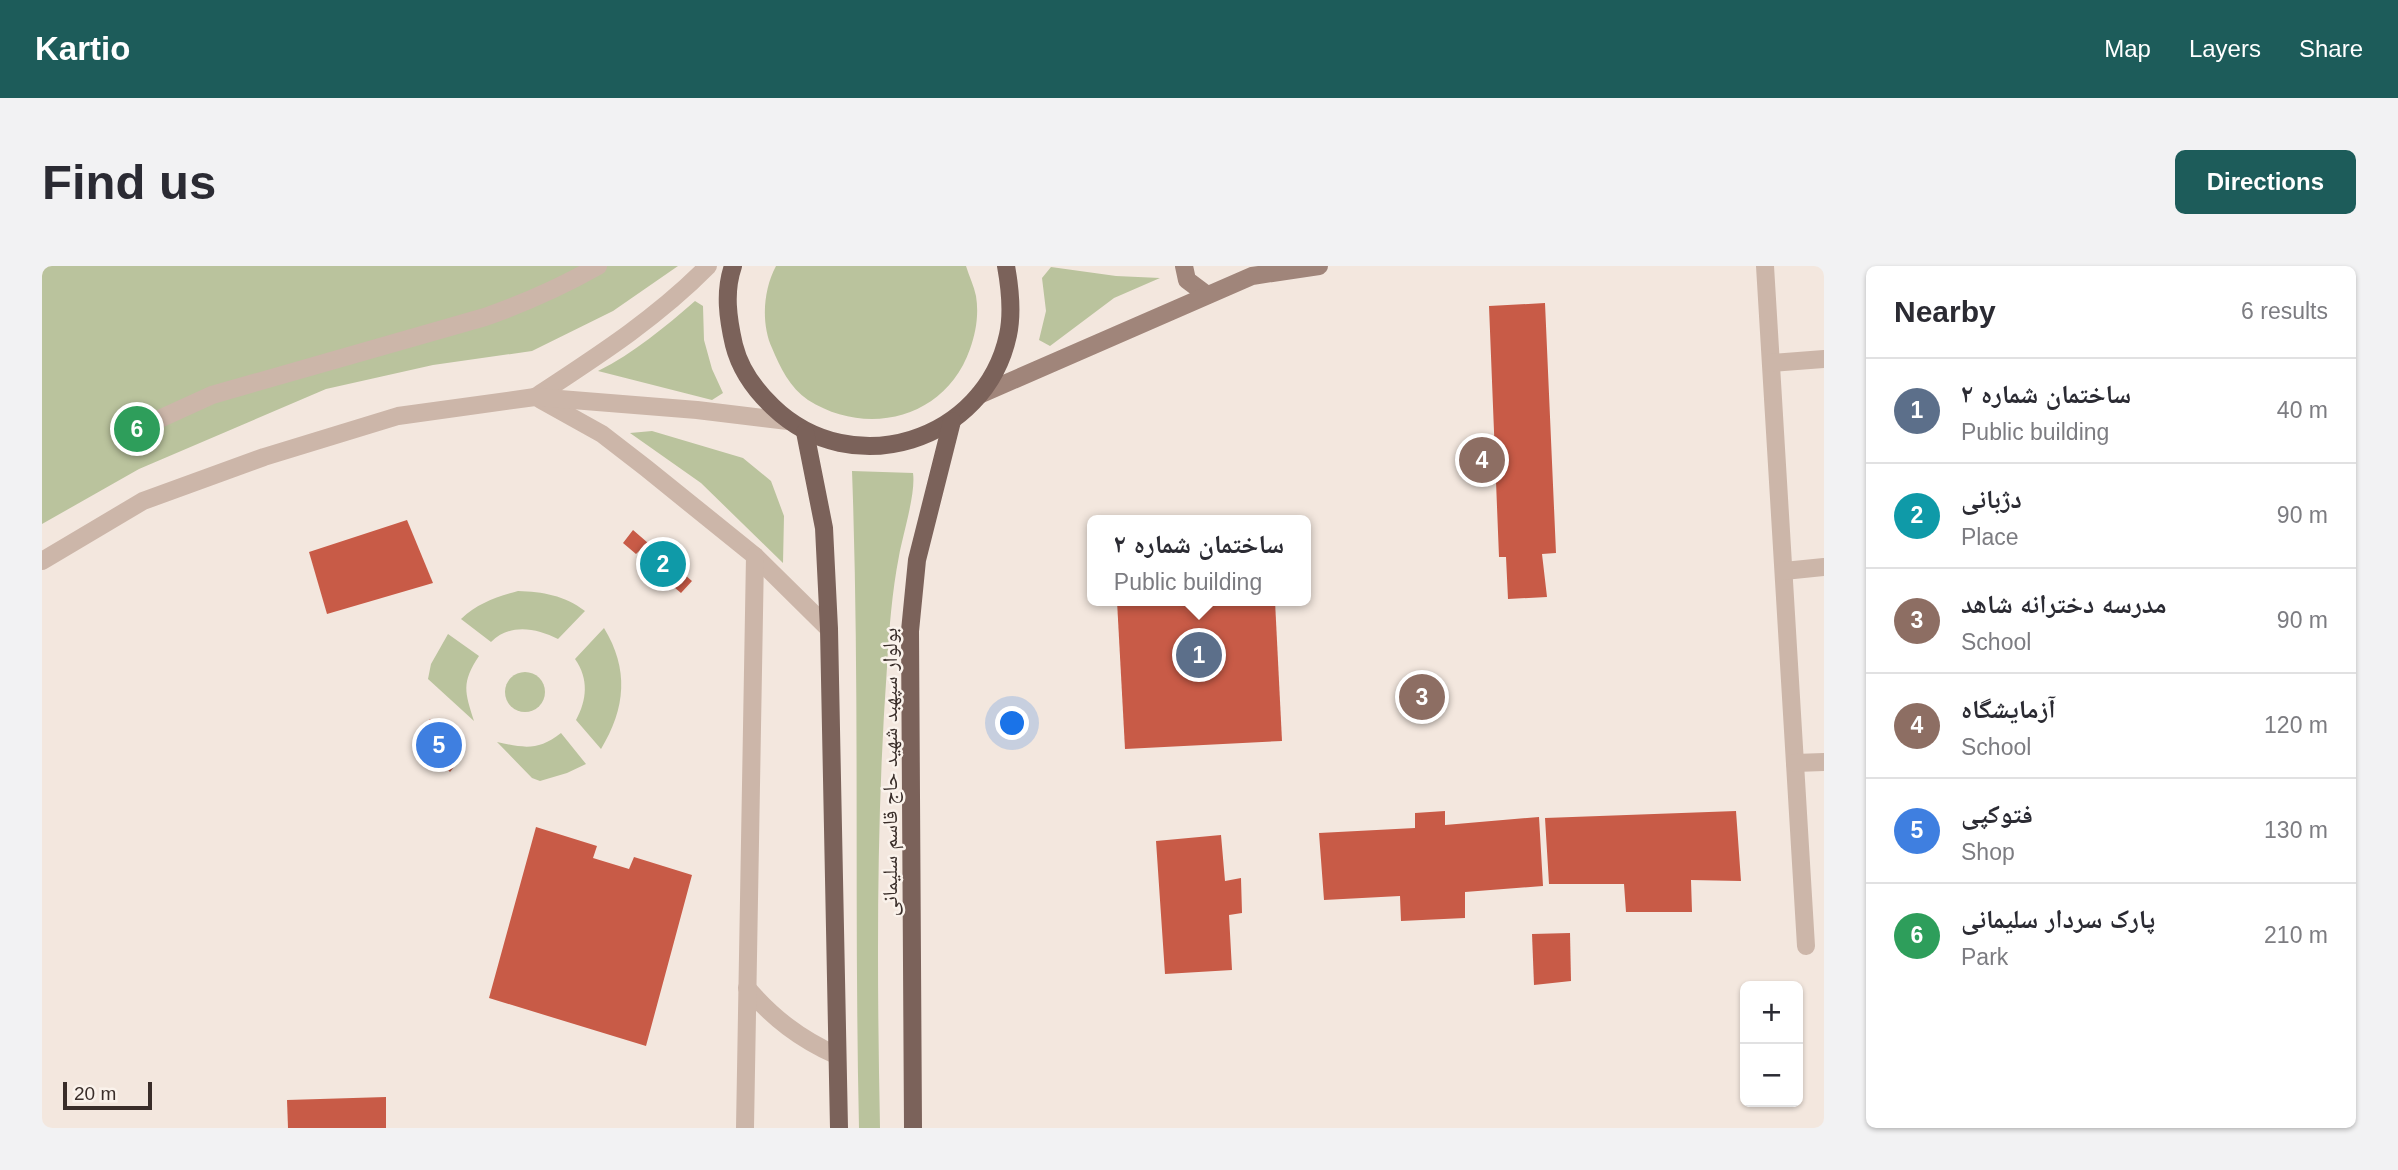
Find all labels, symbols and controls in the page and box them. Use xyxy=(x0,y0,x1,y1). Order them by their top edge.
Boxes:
text: Kartio xyxy=(35,30,130,67)
text: Map xyxy=(2104,35,2151,62)
text: Layers xyxy=(2189,35,2261,62)
text: Share xyxy=(2299,35,2363,62)
button: Directions xyxy=(2175,150,2356,214)
text: Find us xyxy=(42,155,216,209)
text: Nearby xyxy=(1894,295,1996,328)
text: 6 results xyxy=(2241,298,2328,324)
text: ساختمان شماره ۲ xyxy=(1961,379,2131,409)
text: 1 xyxy=(1911,397,1923,423)
text: 40 m xyxy=(2277,397,2328,423)
pin: 6 xyxy=(114,403,160,455)
text: Public building xyxy=(1961,419,2109,445)
pin: 4 xyxy=(1459,434,1505,486)
text: دژبانی xyxy=(1961,484,2022,514)
text: 2 xyxy=(1911,502,1923,528)
text: 90 m xyxy=(2277,502,2328,528)
popup xyxy=(1087,515,1311,606)
text: Place xyxy=(1961,524,2019,550)
text: ساختمان شماره ۲ xyxy=(1114,529,1284,559)
pin: 2 xyxy=(640,538,686,590)
text: Public building xyxy=(1114,569,1262,595)
text: مدرسه دخترانه شاهد xyxy=(1961,589,2167,619)
text: 3 xyxy=(1911,607,1923,633)
text: 90 m xyxy=(2277,607,2328,633)
street label: بولوار سپهبد شهید حاج قاسم سلیمانی xyxy=(878,628,904,916)
pin: 1 xyxy=(1176,629,1222,681)
text: School xyxy=(1961,629,2031,655)
pin: 3 xyxy=(1399,671,1445,723)
text: آزمایشگاه xyxy=(1961,694,2056,724)
your location xyxy=(995,706,1029,740)
text: 4 xyxy=(1911,712,1923,738)
text: 120 m xyxy=(2264,712,2328,738)
pin: 5 xyxy=(416,719,462,771)
text: School xyxy=(1961,734,2031,760)
text: فتوکپی xyxy=(1961,799,2033,829)
text: 5 xyxy=(1911,817,1923,843)
text: 130 m xyxy=(2264,817,2328,843)
text: Shop xyxy=(1961,839,2015,865)
text: پارک سردار سلیمانی xyxy=(1961,904,2155,934)
text: 6 xyxy=(1911,922,1923,948)
text: 210 m xyxy=(2264,922,2328,948)
text: Park xyxy=(1961,944,2008,970)
map controls xyxy=(1740,981,1803,1107)
button: + xyxy=(1740,981,1803,1044)
button: − xyxy=(1740,1044,1803,1107)
scale bar xyxy=(63,1079,152,1111)
text: 20 m xyxy=(74,1083,116,1104)

